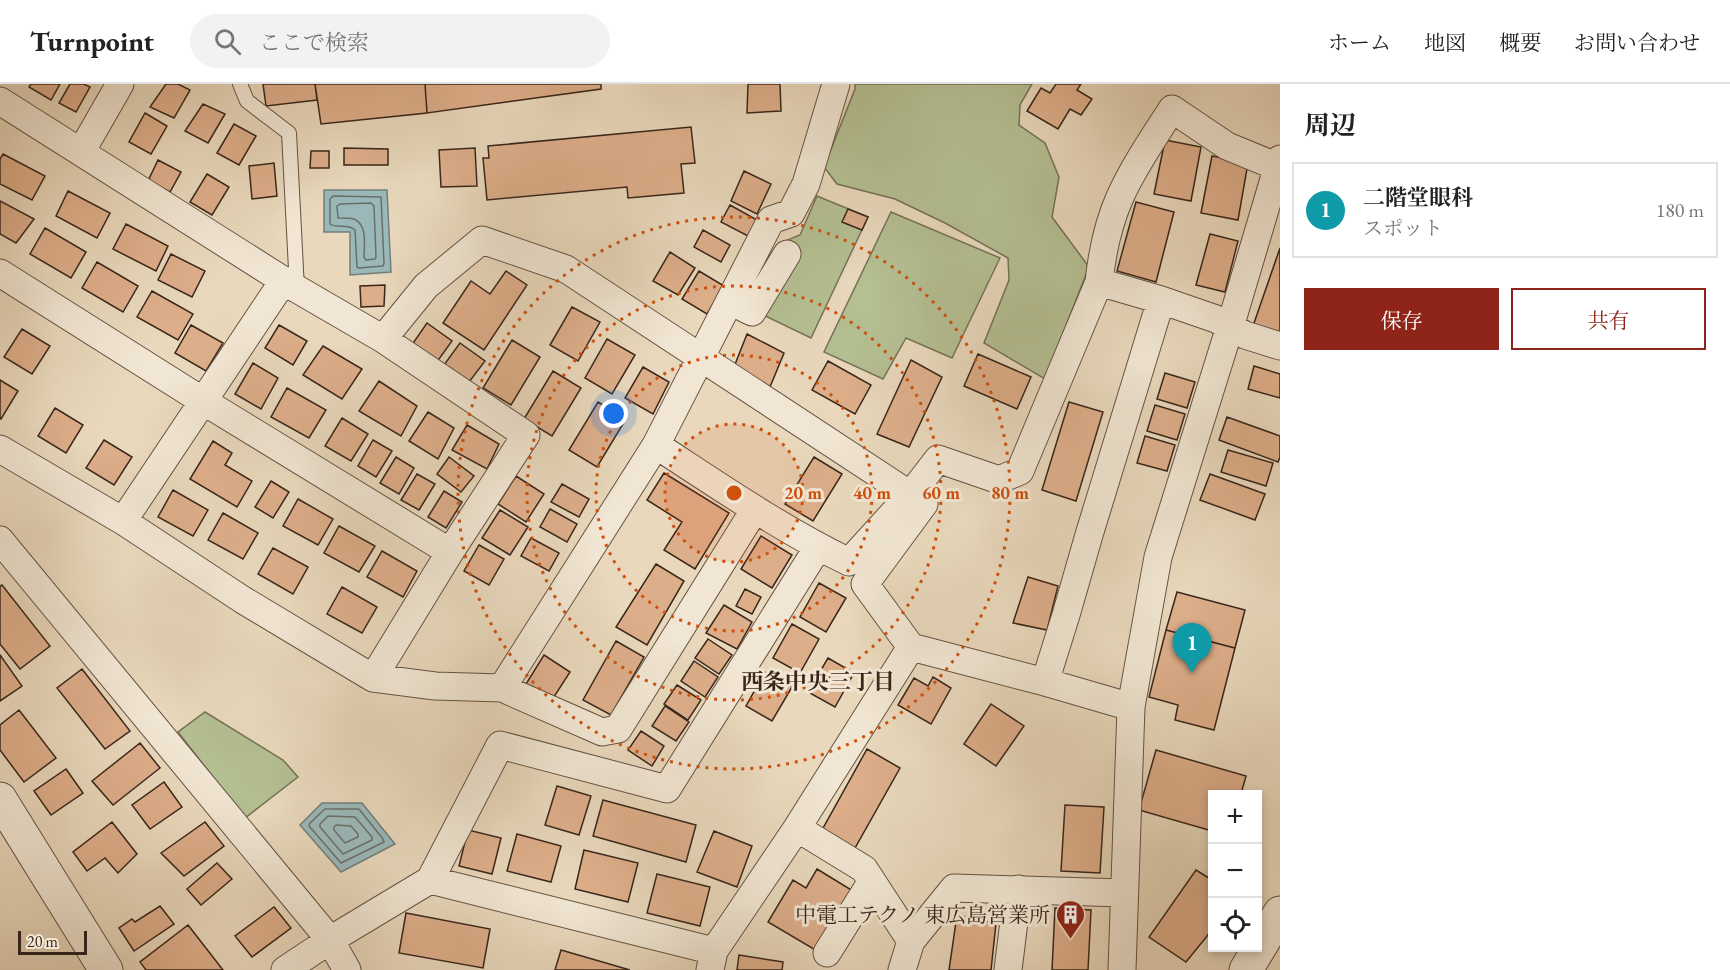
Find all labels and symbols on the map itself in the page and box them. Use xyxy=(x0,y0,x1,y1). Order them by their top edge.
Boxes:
your location xyxy=(599,399,628,428)
text: 20 m xyxy=(784,481,822,504)
text: 40 m xyxy=(853,481,891,504)
text: 60 m xyxy=(922,481,960,504)
text: 80 m xyxy=(991,481,1029,504)
centre of rings xyxy=(724,483,744,503)
pin: 1 xyxy=(1172,624,1212,673)
district label: 西条中央三丁目 xyxy=(741,667,895,696)
building icon: 中電工テクノ 東広島営業所 xyxy=(1055,898,1087,940)
place label: 中電工テクノ 東広島営業所 xyxy=(795,901,1050,928)
scale bar xyxy=(18,928,87,956)

